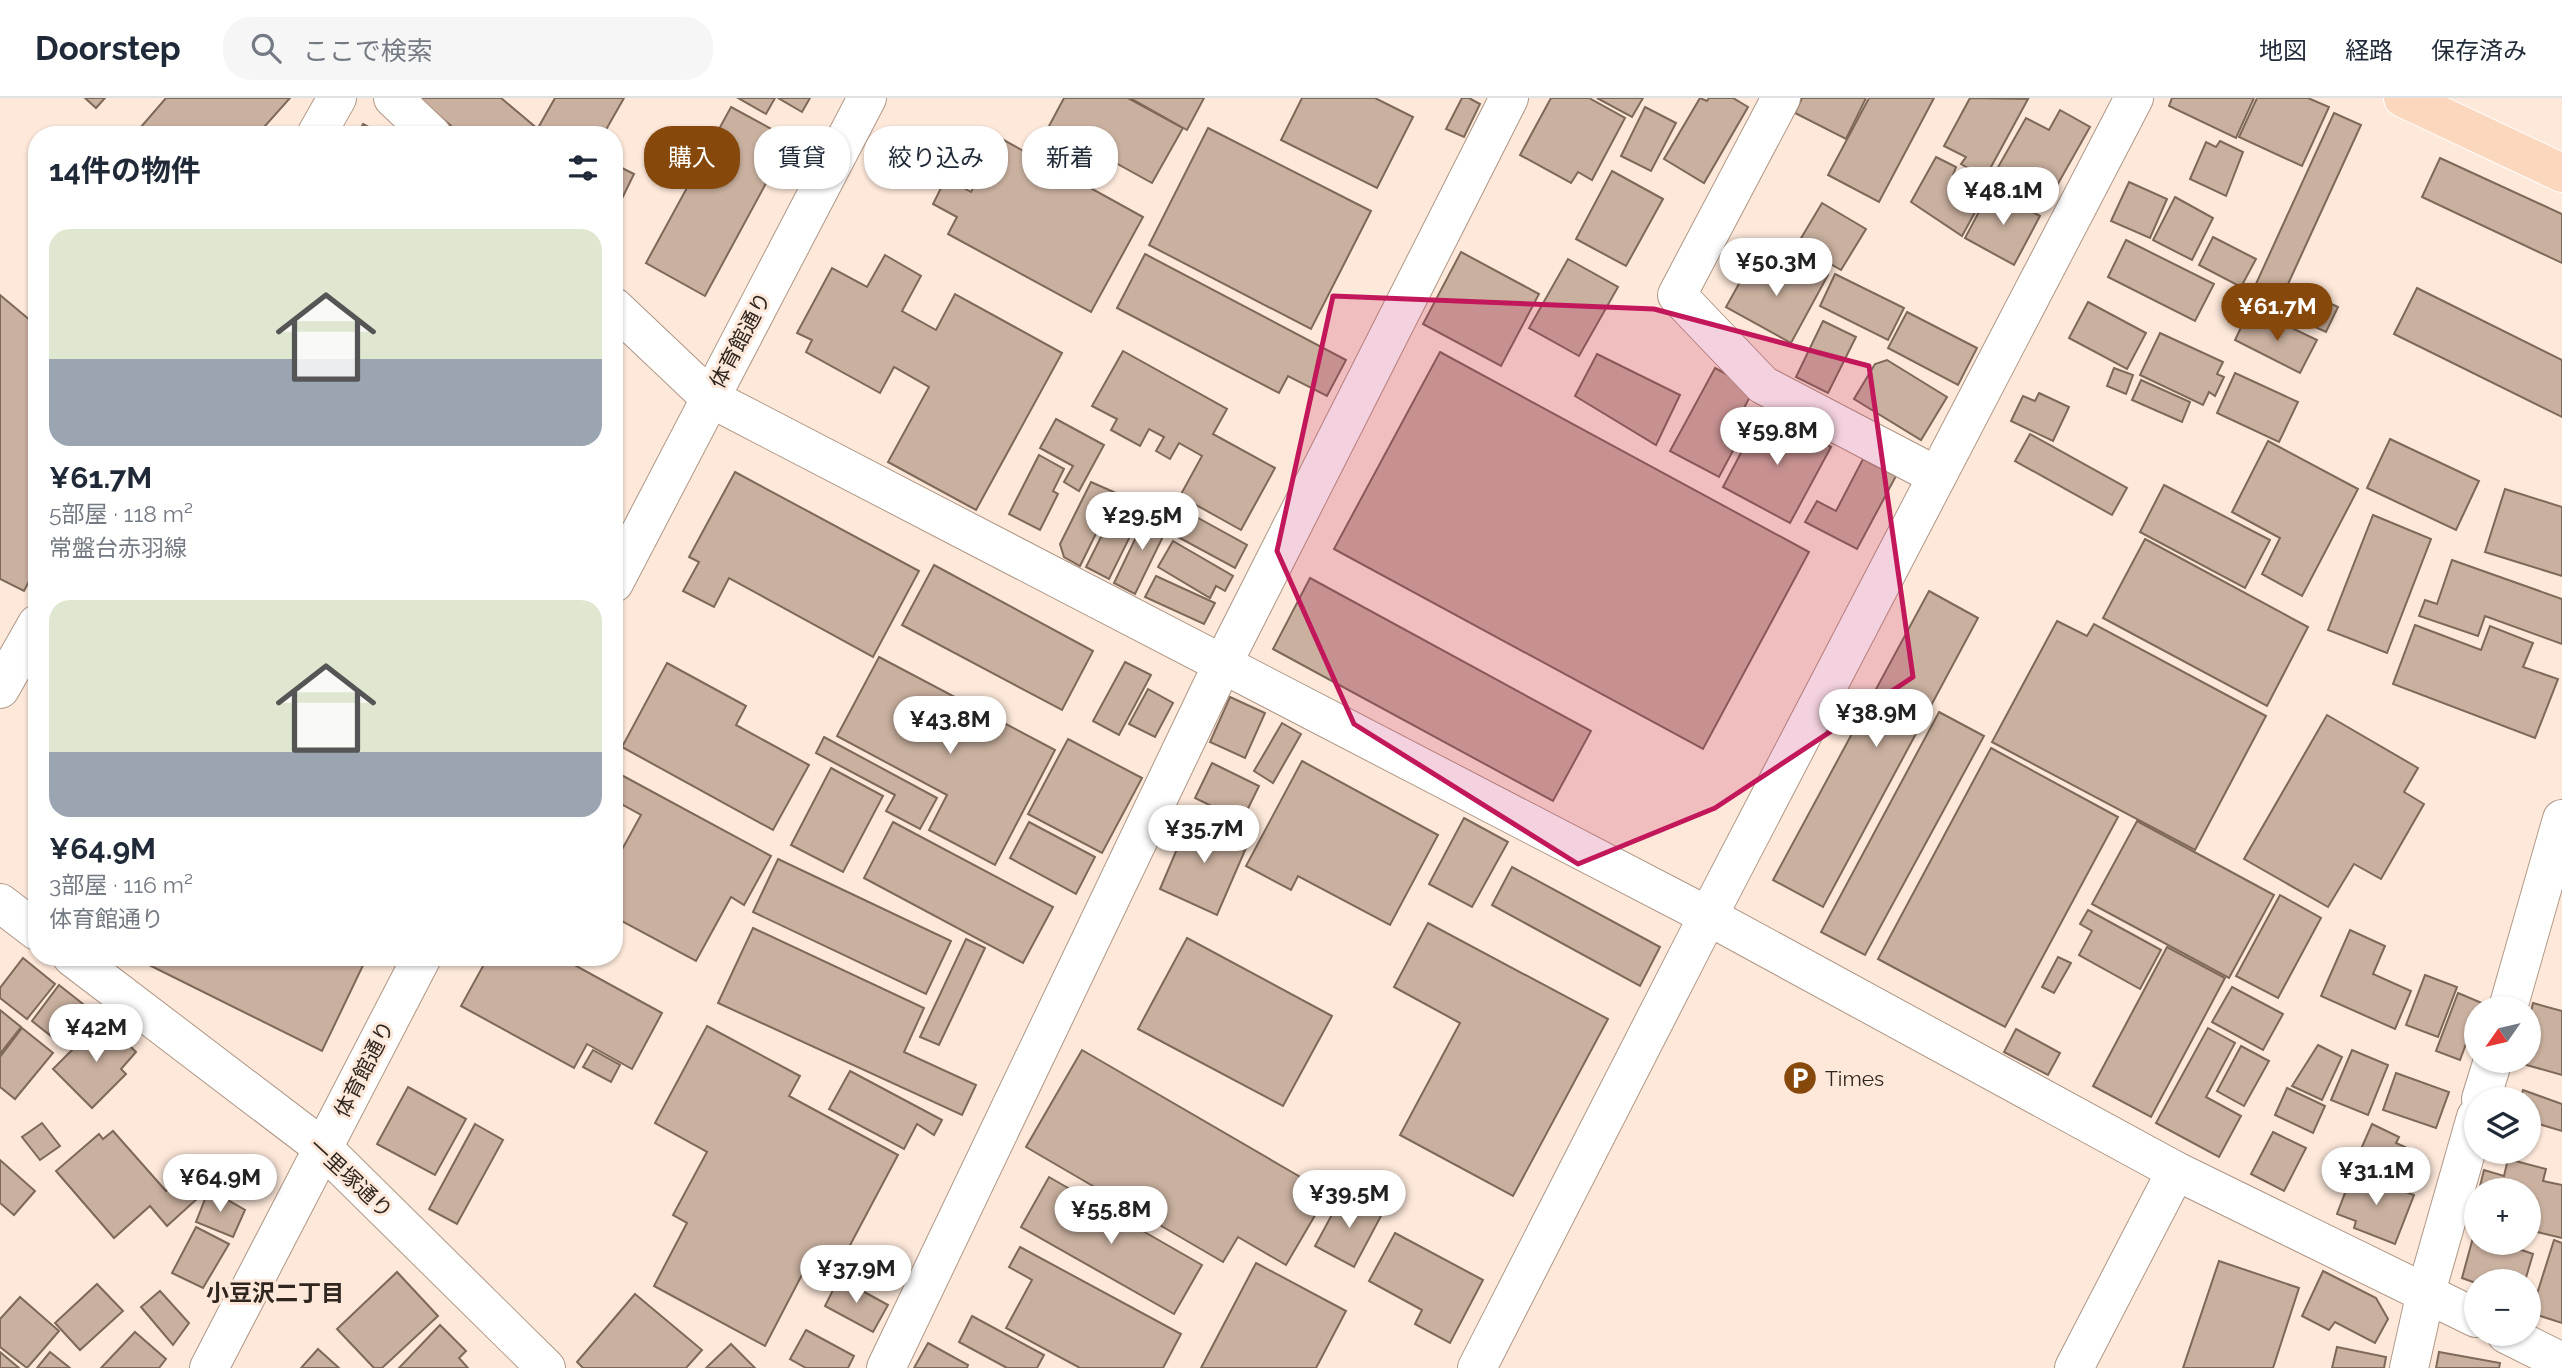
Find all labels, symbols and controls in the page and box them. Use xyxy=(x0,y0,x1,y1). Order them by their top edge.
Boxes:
search box xyxy=(223,17,713,80)
text: Doorstep xyxy=(35,29,181,68)
icon: search xyxy=(247,29,285,67)
text: ここで検索 xyxy=(303,36,433,66)
text: 地図 xyxy=(2259,36,2307,65)
text: 経路 xyxy=(2345,36,2393,65)
text: 保存済み xyxy=(2431,36,2527,65)
chip: 購入 xyxy=(644,126,740,189)
chip: 賃貸 xyxy=(754,126,850,189)
chip: 絞り込み xyxy=(864,126,1008,189)
chip: 新着 xyxy=(1022,126,1118,189)
icon: filters xyxy=(564,149,602,187)
text: 14件の物件 xyxy=(49,153,201,188)
pin: ¥48.1M xyxy=(1946,167,2060,227)
text: ¥48.1M xyxy=(1963,176,2043,203)
pin: ¥50.3M xyxy=(1719,238,1833,298)
text: ¥50.3M xyxy=(1735,247,1817,274)
icon: home xyxy=(263,274,389,400)
pin: ¥61.7M xyxy=(2220,284,2334,343)
street label: 体育館通り xyxy=(704,288,776,392)
text: ¥61.7M xyxy=(2237,292,2317,319)
pin: ¥59.8M xyxy=(1720,408,1834,467)
text: ¥59.8M xyxy=(1736,416,1818,443)
text: ¥61.7M xyxy=(49,460,152,495)
pin: ¥29.5M xyxy=(1085,492,1199,552)
text: 5部屋 · 118 m² xyxy=(49,500,193,527)
text: ¥29.5M xyxy=(1102,501,1182,528)
text: 常盤台赤羽線 xyxy=(49,534,187,561)
icon: home xyxy=(263,645,389,771)
pin: ¥38.9M xyxy=(1819,690,1933,749)
pin: ¥43.8M xyxy=(893,696,1007,756)
text: ¥38.9M xyxy=(1835,698,1917,725)
text: ¥43.8M xyxy=(909,705,991,732)
pin: ¥35.7M xyxy=(1147,806,1261,865)
text: ¥35.7M xyxy=(1164,814,1244,841)
text: ¥64.9M xyxy=(49,831,156,866)
text: 3部屋 · 116 m² xyxy=(49,871,193,898)
text: 体育館通り xyxy=(49,905,164,932)
north arrow xyxy=(2464,996,2541,1073)
map controls xyxy=(2464,996,2541,1346)
pin: ¥42M xyxy=(55,1004,137,1064)
text: ¥42M xyxy=(65,1013,127,1040)
street label: 体育館通り xyxy=(329,1017,399,1121)
parking icon: Times xyxy=(1781,1059,1819,1097)
place label: Times xyxy=(1825,1066,1884,1091)
button: layers xyxy=(2464,1087,2541,1164)
street label: 一里塚通り xyxy=(304,1133,398,1223)
pin: ¥31.1M xyxy=(2319,1148,2433,1207)
pin: ¥64.9M xyxy=(163,1154,277,1214)
text: ¥31.1M xyxy=(2337,1156,2415,1183)
text: ¥64.9M xyxy=(179,1163,261,1190)
pin: ¥39.5M xyxy=(1292,1170,1406,1230)
button: + xyxy=(2464,1178,2541,1255)
text: ¥39.5M xyxy=(1309,1179,1389,1206)
pin: ¥55.8M xyxy=(1054,1186,1168,1246)
text: ¥55.8M xyxy=(1071,1195,1151,1222)
pin: ¥37.9M xyxy=(799,1246,913,1305)
text: ¥37.9M xyxy=(816,1254,896,1281)
button: − xyxy=(2464,1269,2541,1346)
district label: 小豆沢二丁目 xyxy=(206,1279,344,1306)

